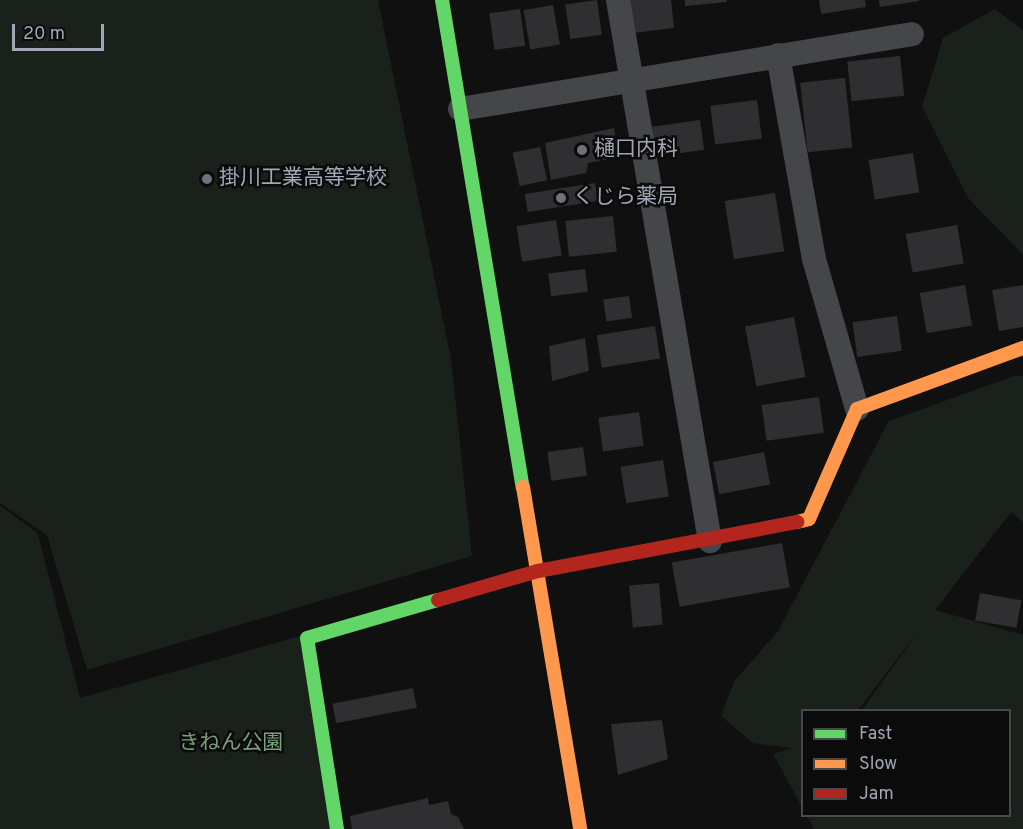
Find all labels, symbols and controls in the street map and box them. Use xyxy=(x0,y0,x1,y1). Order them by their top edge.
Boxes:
scale bar xyxy=(15,12,106,50)
text: 20 m xyxy=(23,23,65,46)
place label: 樋口内科 xyxy=(594,137,678,163)
marker: 樋口内科 xyxy=(575,143,589,157)
place label: 掛川工業高等学校 xyxy=(219,166,387,192)
marker: 掛川工業高等学校 xyxy=(200,172,214,186)
place label: くじら薬局 xyxy=(573,185,678,211)
marker: くじら薬局 xyxy=(554,191,568,205)
legend xyxy=(801,709,1011,817)
text: Fast xyxy=(859,723,892,746)
park label: きねん公園 xyxy=(179,731,283,757)
text: Slow xyxy=(859,753,897,776)
text: Jam xyxy=(859,783,894,806)

